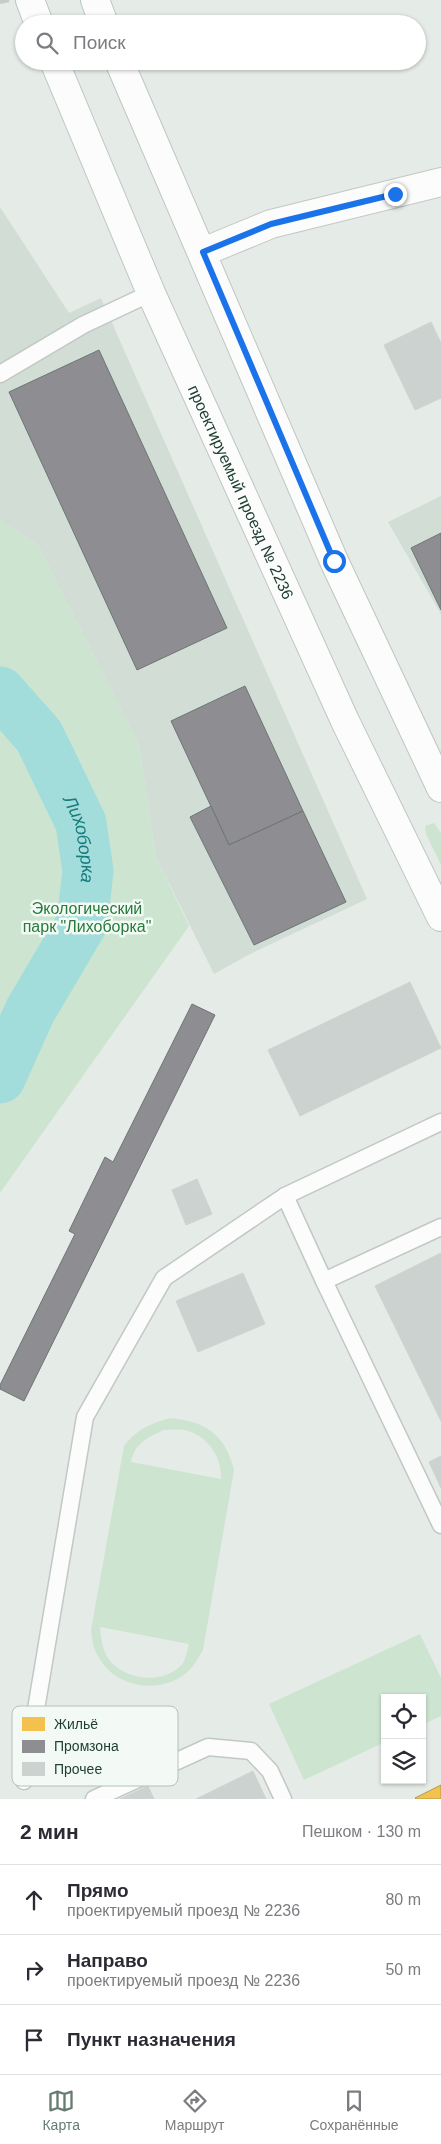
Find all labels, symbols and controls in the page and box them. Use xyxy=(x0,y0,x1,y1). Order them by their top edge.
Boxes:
search box xyxy=(15,15,426,70)
icon: search xyxy=(33,29,61,57)
text: Поиск xyxy=(73,32,126,53)
route end xyxy=(384,183,407,206)
street label: проектируемый проезд № 2236 xyxy=(185,382,297,602)
route start xyxy=(323,550,346,573)
water label: Лихоборка xyxy=(59,791,98,884)
park label: Экологический парк "Лихоборка" xyxy=(23,900,151,935)
map controls xyxy=(381,1694,426,1784)
button: locate xyxy=(381,1694,426,1739)
legend xyxy=(12,1706,178,1786)
text: Жильё xyxy=(54,1716,98,1732)
text: Промзона xyxy=(54,1738,119,1754)
button: layers xyxy=(381,1739,426,1784)
text: Прочее xyxy=(54,1761,102,1777)
text: 2 мин xyxy=(20,1820,79,1843)
text: Пешком · 130 m xyxy=(302,1823,421,1840)
text: Прямо xyxy=(67,1880,129,1901)
icon: ahead xyxy=(20,1886,48,1914)
text: 80 m xyxy=(385,1891,421,1908)
text: проектируемый проезд № 2236 xyxy=(67,1902,300,1919)
text: Направо xyxy=(67,1950,148,1971)
icon: right xyxy=(20,1956,48,1984)
text: 50 m xyxy=(385,1961,421,1978)
text: проектируемый проезд № 2236 xyxy=(67,1972,300,1989)
icon: arrive xyxy=(20,2026,48,2054)
text: Пункт назначения xyxy=(67,2029,236,2050)
tab: Карта xyxy=(42,2087,80,2133)
tab: Маршрут xyxy=(165,2087,225,2133)
tab: Сохранённые xyxy=(309,2087,399,2133)

